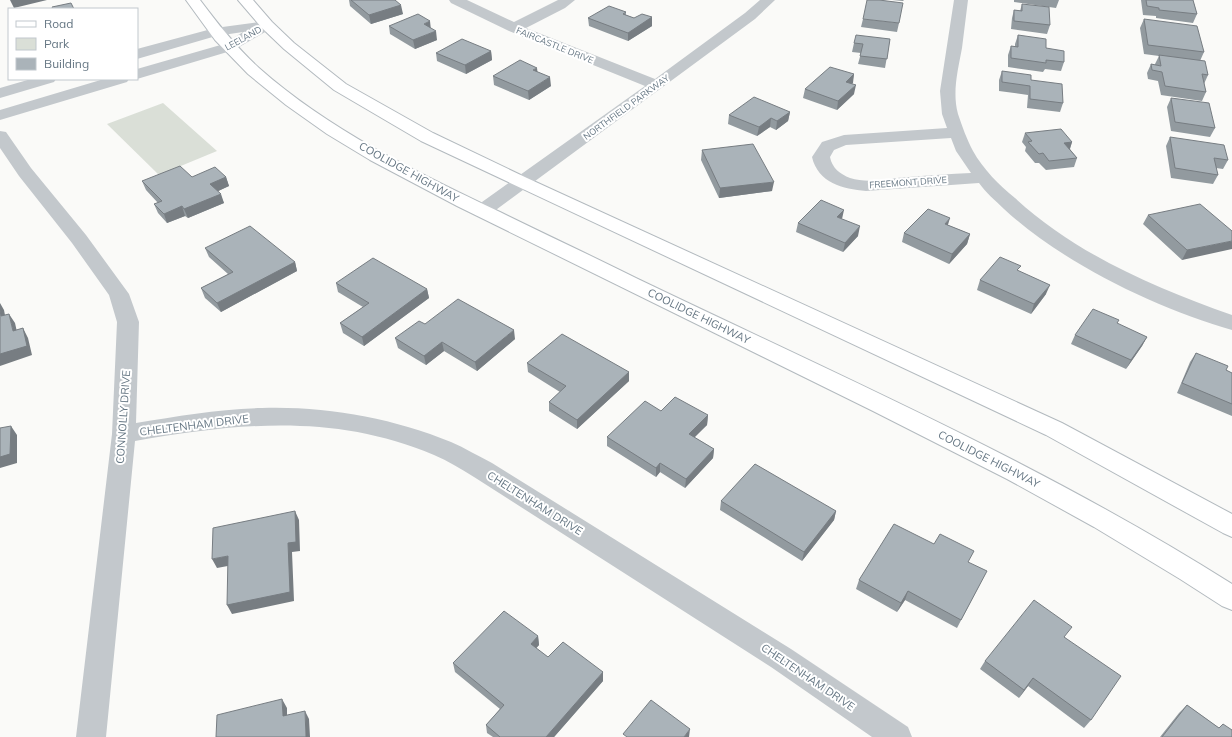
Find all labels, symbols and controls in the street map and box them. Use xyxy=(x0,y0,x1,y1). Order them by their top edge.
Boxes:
legend xyxy=(8,8,138,80)
text: Road xyxy=(44,16,73,31)
street label: LEELAND xyxy=(223,23,264,53)
street label: FAIRCASTLE DRIVE xyxy=(515,24,595,66)
text: Park xyxy=(44,36,70,51)
text: Building xyxy=(44,56,89,71)
street label: NORTHFIELD PARKWAY xyxy=(581,72,671,142)
street label: COOLIDGE HIGHWAY xyxy=(357,139,462,205)
street label: FREEMONT DRIVE xyxy=(869,174,947,190)
street label: COOLIDGE HIGHWAY xyxy=(646,285,753,347)
street label: CONNOLLY DRIVE xyxy=(113,370,133,464)
street label: CHELTENHAM DRIVE xyxy=(139,411,249,439)
street label: COOLIDGE HIGHWAY xyxy=(936,427,1042,491)
street label: CHELTENHAM DRIVE xyxy=(485,468,585,538)
street label: CHELTENHAM DRIVE xyxy=(758,640,858,714)

